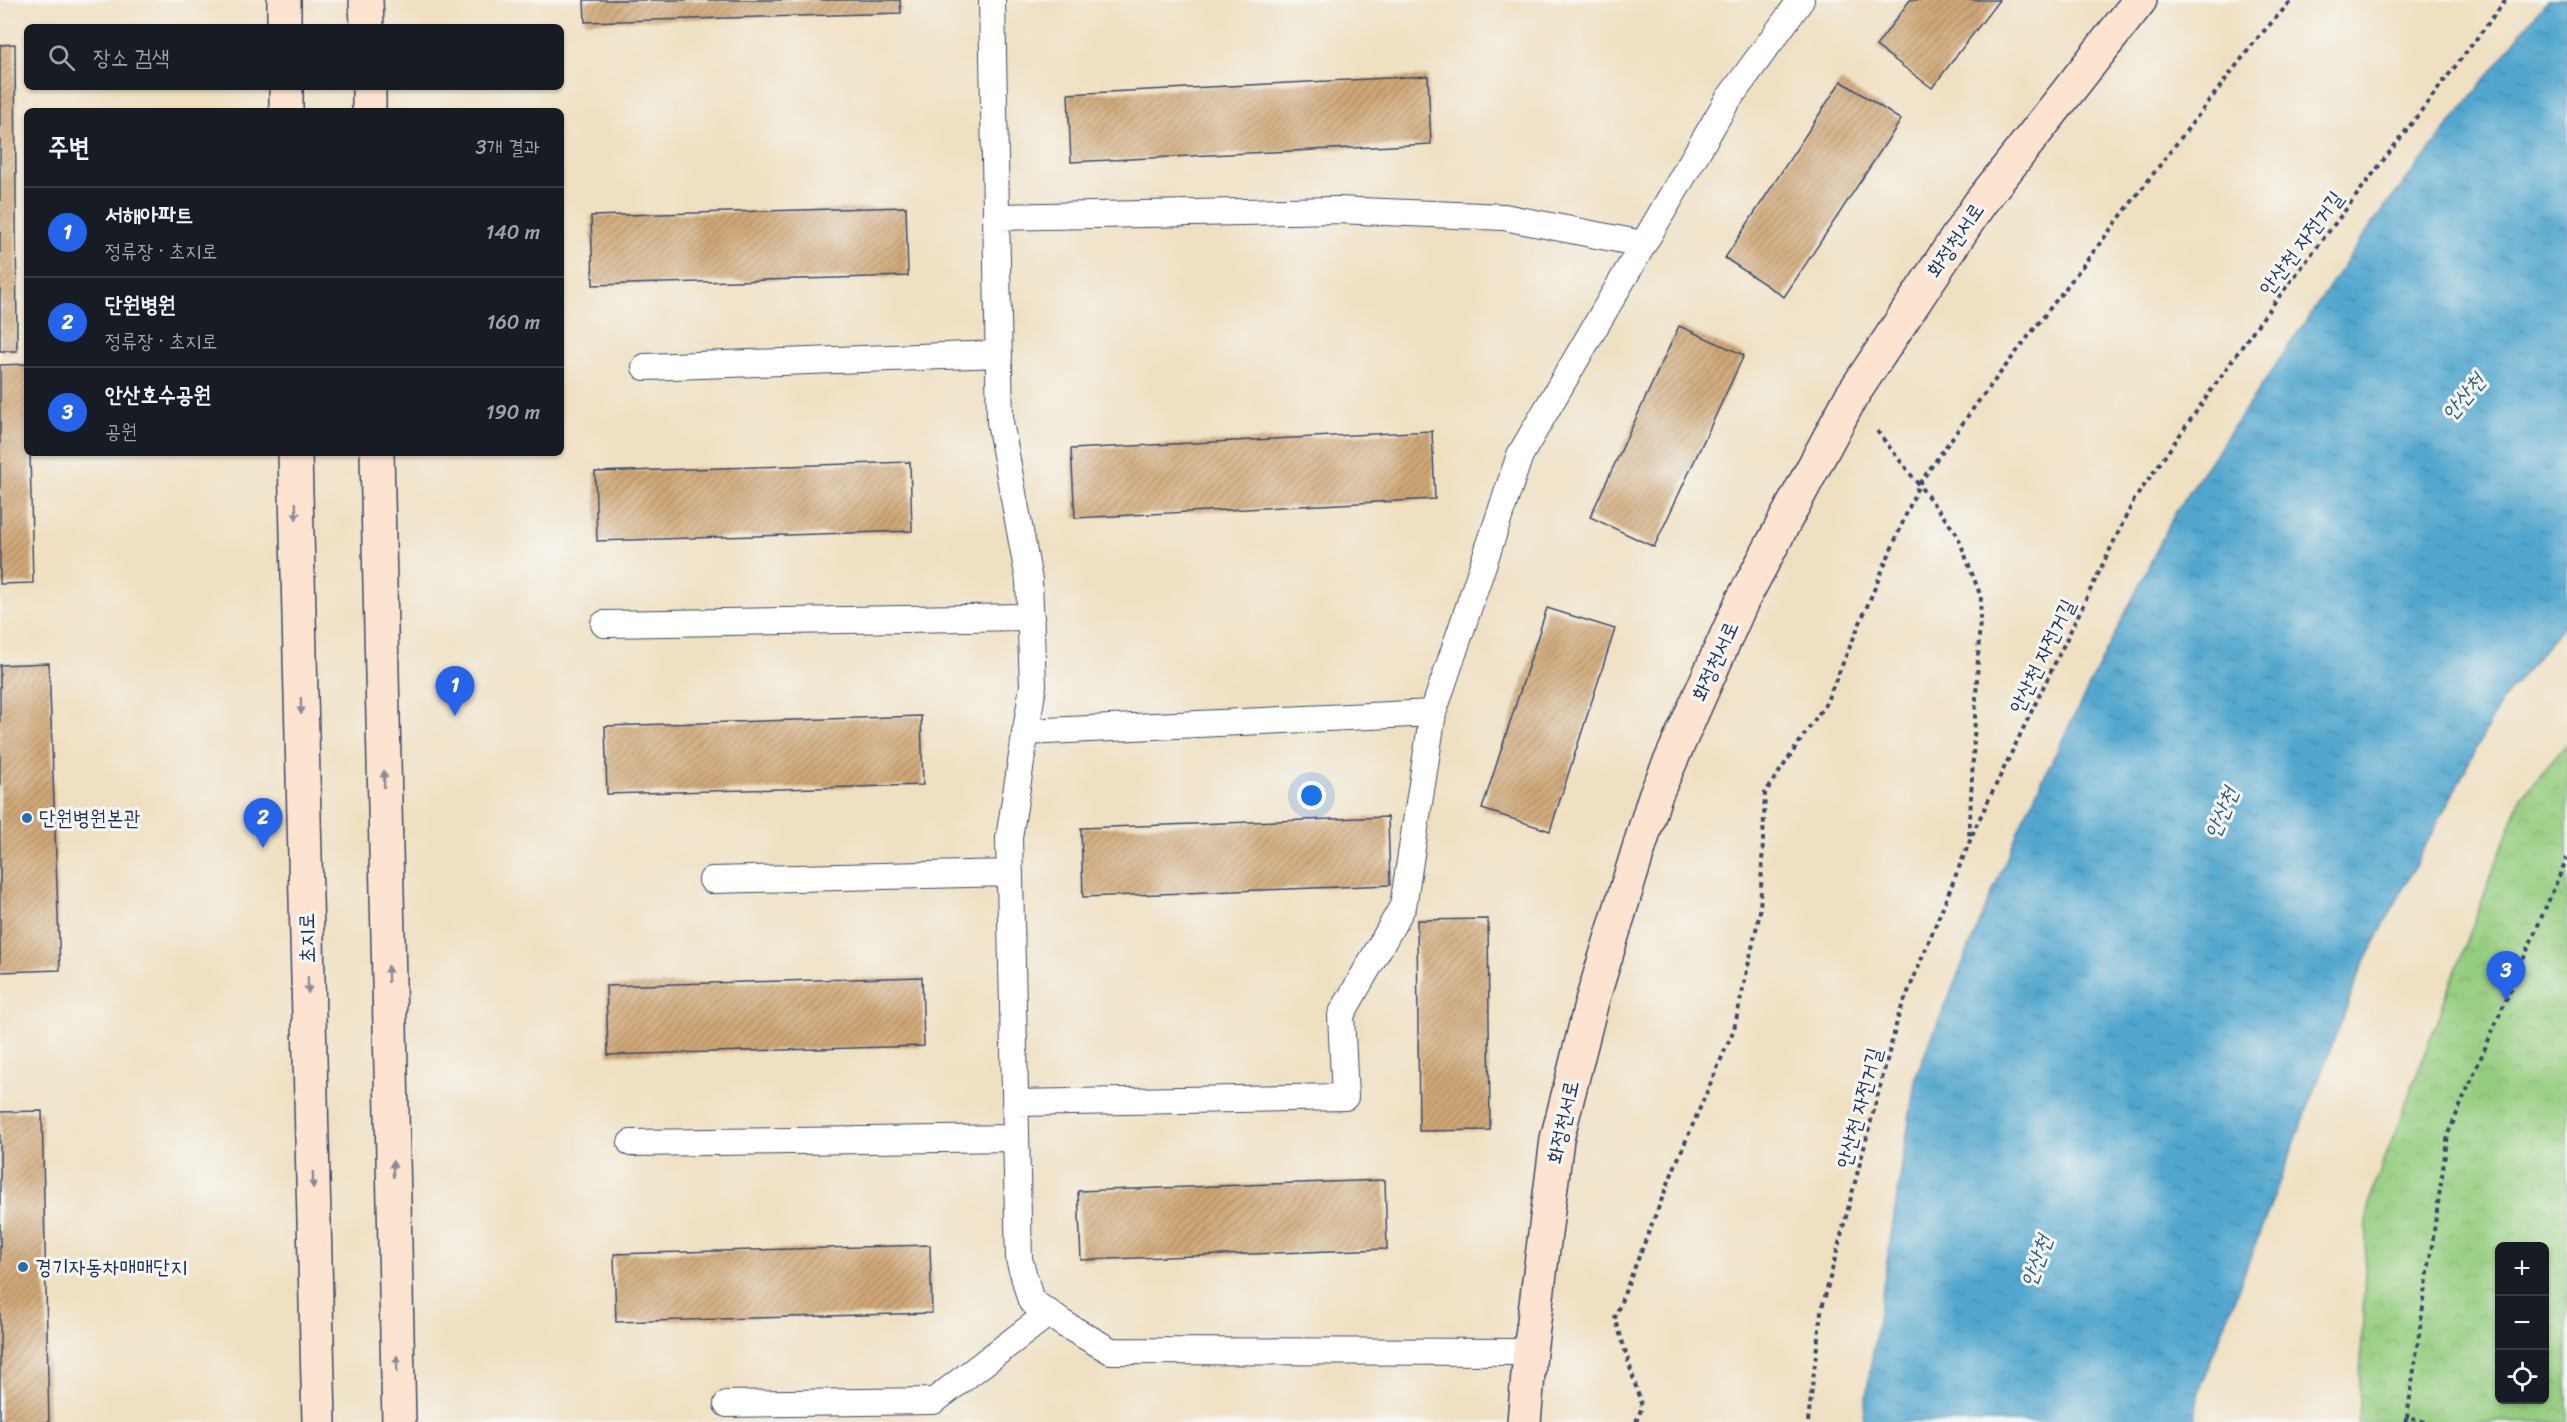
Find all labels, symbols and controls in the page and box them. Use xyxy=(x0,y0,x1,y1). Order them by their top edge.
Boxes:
search box xyxy=(24,24,564,90)
text: 장소 검색 xyxy=(93,38,170,77)
icon: search xyxy=(45,41,78,74)
text: 주변 xyxy=(48,124,90,170)
text: 3개 결과 xyxy=(476,130,540,165)
street label: 안산천 자전거길 xyxy=(2249,182,2353,304)
street label: 화정천서로 xyxy=(1916,194,1994,286)
text: 서해아파트 xyxy=(105,195,194,234)
text: 1 xyxy=(63,215,72,250)
text: 140 m xyxy=(486,215,540,250)
text: 정류장 · 초지로 xyxy=(105,234,217,269)
text: 단원병원 xyxy=(105,285,176,324)
text: 2 xyxy=(62,305,73,340)
text: 160 m xyxy=(487,305,540,340)
text: 정류장 · 초지로 xyxy=(105,324,217,359)
water label: 안산천 xyxy=(2431,362,2496,430)
text: 안산호수공원 xyxy=(105,375,211,414)
text: 3 xyxy=(62,395,73,430)
text: 190 m xyxy=(486,395,540,430)
text: 공원 xyxy=(105,414,137,449)
one-way arrow xyxy=(292,502,301,521)
street label: 안산천 자전거길 xyxy=(1998,592,2086,720)
street label: 화정천서로 xyxy=(1680,615,1750,707)
pin: 1 xyxy=(436,666,474,716)
one-way arrow xyxy=(297,697,306,716)
one-way arrow xyxy=(379,769,389,788)
water label: 안산천 xyxy=(2193,779,2250,845)
your location xyxy=(1297,781,1326,810)
pin: 2 xyxy=(244,798,282,848)
place label: 단원병원본관 xyxy=(39,799,140,837)
marker: 단원병원본관 xyxy=(20,811,34,825)
street label: 초지로 xyxy=(288,912,326,964)
pin: 3 xyxy=(2486,952,2526,1001)
one-way arrow xyxy=(384,964,393,983)
one-way arrow xyxy=(304,976,313,995)
street label: 안산천 자전거길 xyxy=(1825,1043,1893,1173)
street label: 화정천서로 xyxy=(1536,1077,1590,1167)
one-way arrow xyxy=(388,1159,398,1178)
one-way arrow xyxy=(308,1171,318,1190)
water label: 안산천 xyxy=(2009,1227,2064,1293)
map controls xyxy=(2495,1242,2549,1404)
button: + xyxy=(2495,1242,2549,1296)
place label: 경기자동차매매단지 xyxy=(35,1248,187,1286)
marker: 경기자동차매매단지 xyxy=(16,1260,30,1274)
button: − xyxy=(2495,1296,2549,1350)
button: locate xyxy=(2495,1350,2549,1404)
one-way arrow xyxy=(392,1354,402,1373)

